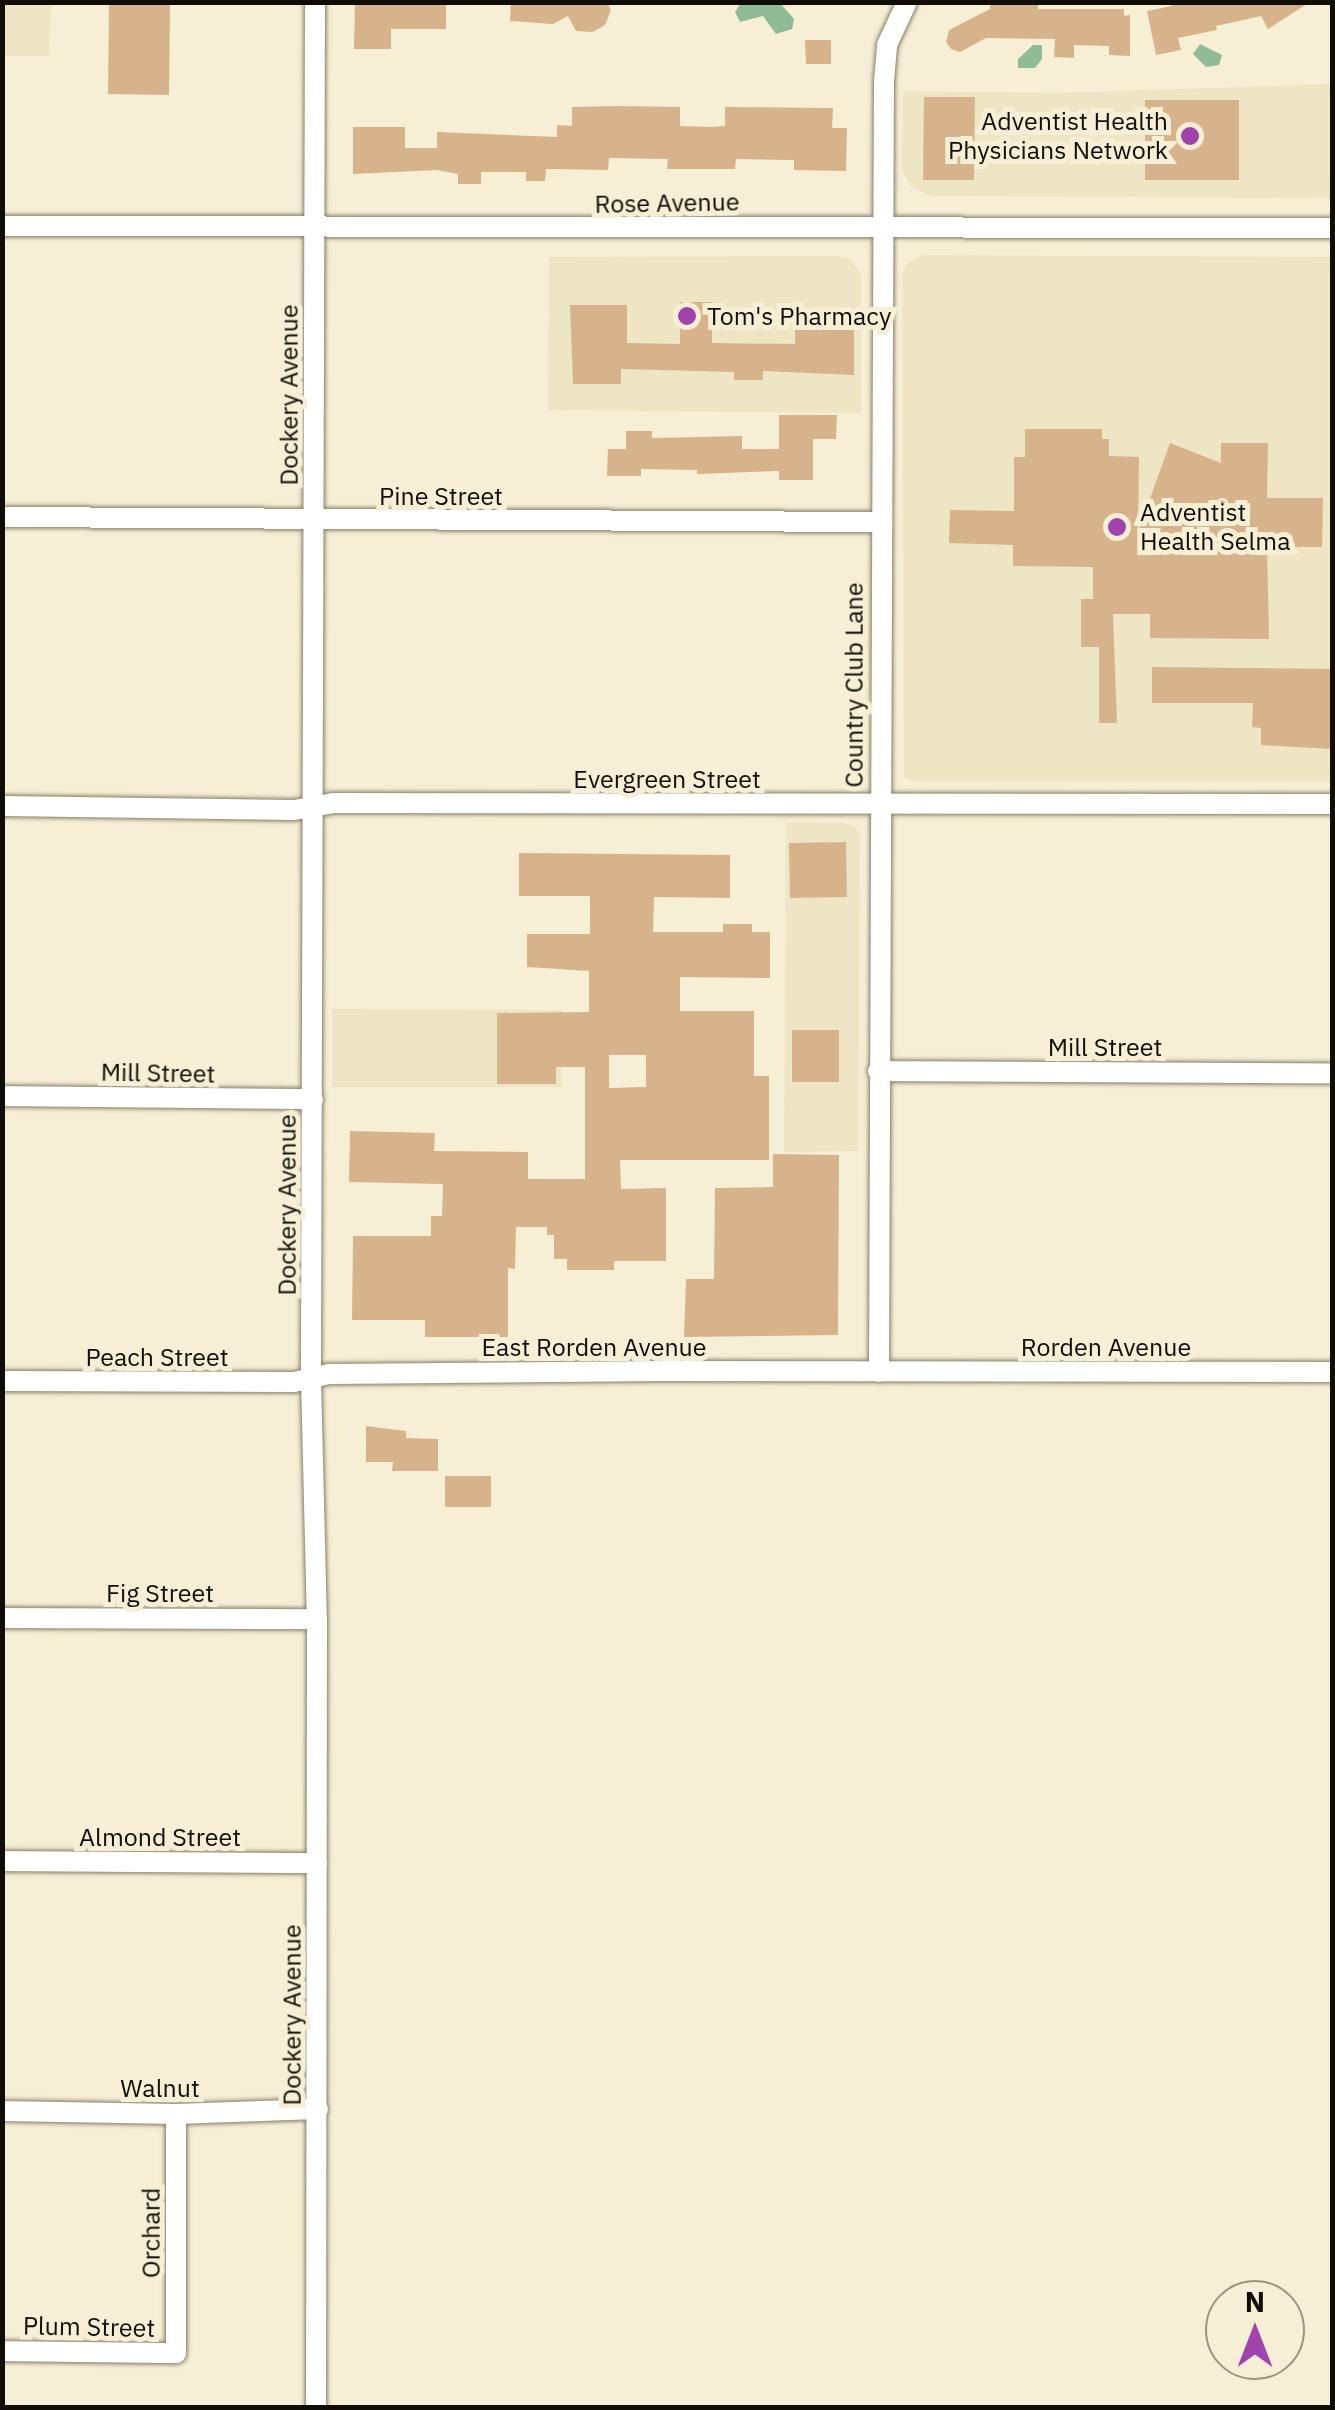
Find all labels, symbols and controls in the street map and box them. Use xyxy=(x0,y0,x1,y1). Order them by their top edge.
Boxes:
place label: Adventist Health Physicians Network xyxy=(948,107,1168,166)
marker: Adventist Health Physicians Network xyxy=(1177,123,1203,149)
street label: Rose Avenue xyxy=(594,187,740,219)
place label: Tom's Pharmacy xyxy=(707,301,891,331)
street label: Dockery Avenue xyxy=(274,304,304,486)
marker: Tom's Pharmacy xyxy=(676,305,698,327)
street label: Pine Street xyxy=(379,481,503,511)
place label: Adventist Health Selma xyxy=(1140,498,1291,557)
marker: Adventist Health Selma xyxy=(1104,514,1130,540)
street label: Country Club Lane xyxy=(839,582,869,788)
street label: Evergreen Street xyxy=(573,764,761,794)
street label: Mill Street xyxy=(1048,1032,1162,1062)
street label: Mill Street xyxy=(100,1057,216,1089)
street label: Dockery Avenue xyxy=(272,1114,302,1296)
street label: East Rorden Avenue xyxy=(481,1332,707,1362)
street label: Rorden Avenue xyxy=(1021,1332,1191,1362)
street label: Peach Street xyxy=(86,1342,228,1372)
street label: Fig Street xyxy=(106,1578,214,1608)
street label: Almond Street xyxy=(79,1822,241,1852)
street label: Dockery Avenue xyxy=(277,1924,307,2106)
street label: Walnut xyxy=(120,2073,200,2103)
street label: Orchard xyxy=(136,2188,166,2278)
north arrow xyxy=(1205,2280,1305,2380)
text: N xyxy=(1245,2283,1265,2320)
street label: Plum Street xyxy=(23,2311,155,2343)

